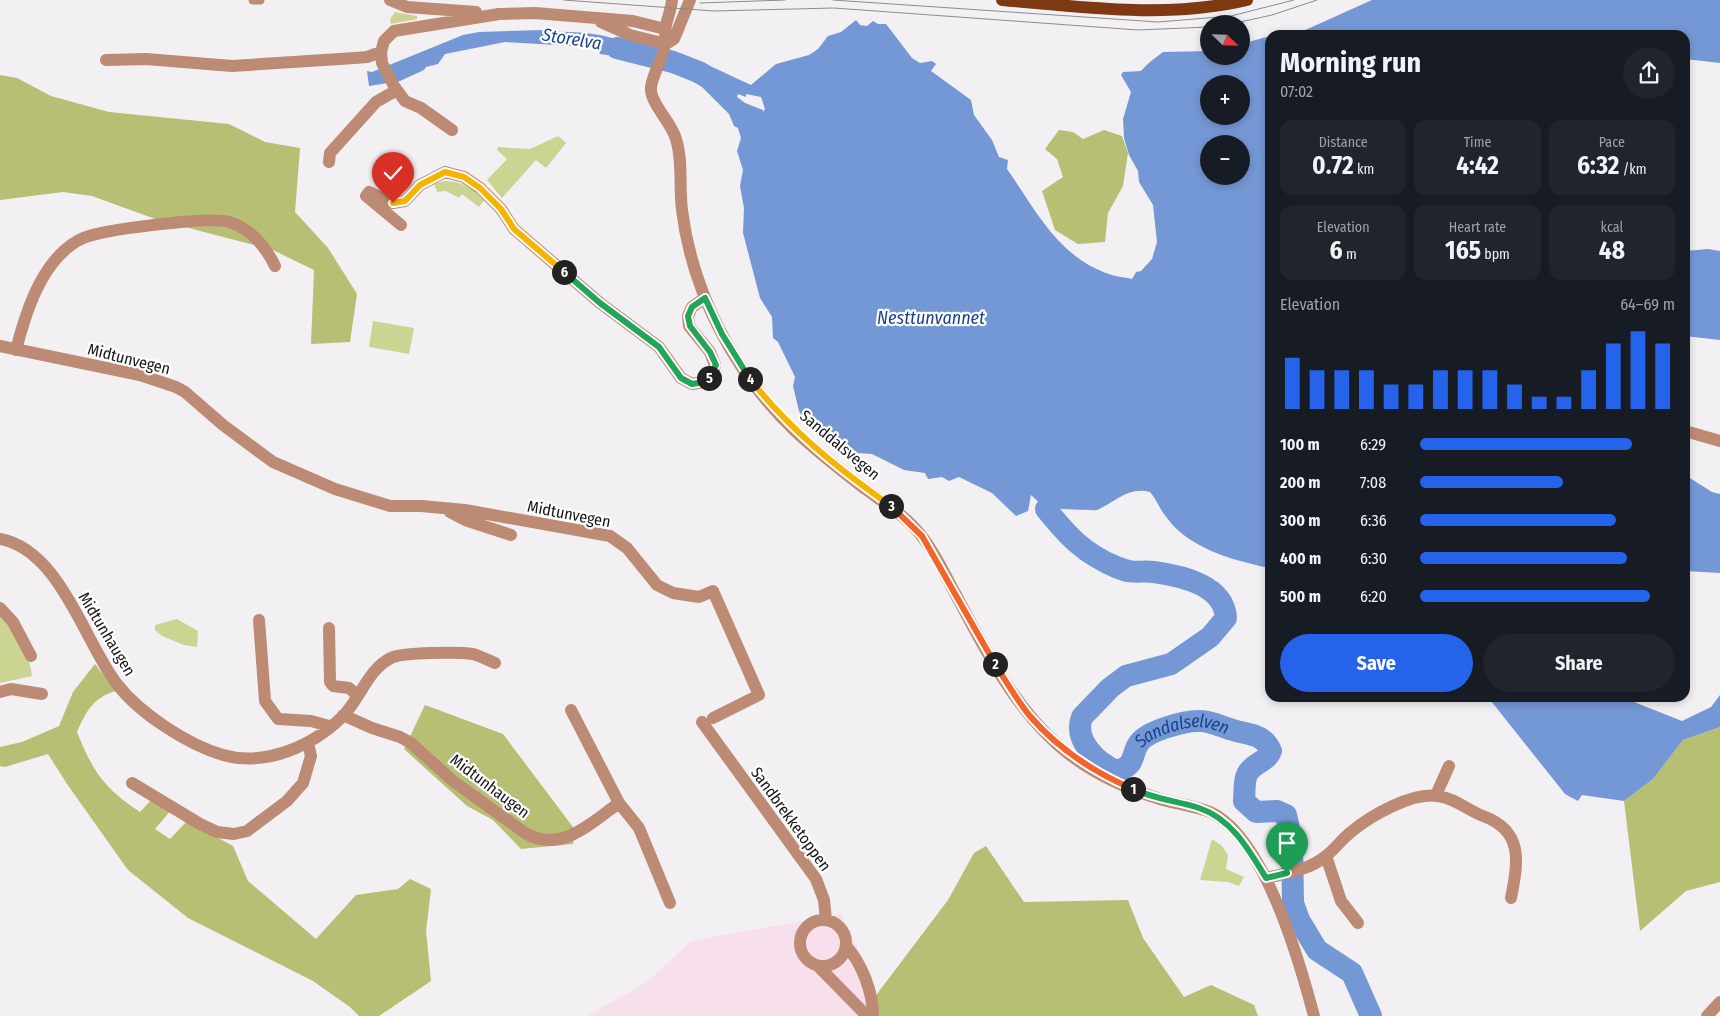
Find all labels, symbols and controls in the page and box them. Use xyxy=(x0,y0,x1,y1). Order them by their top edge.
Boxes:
north arrow xyxy=(1200,15,1250,65)
map controls xyxy=(1200,15,1250,185)
water label: Storelva xyxy=(540,23,603,55)
text: Morning run xyxy=(1280,46,1421,79)
button: share xyxy=(1623,47,1675,99)
button: + xyxy=(1200,75,1250,125)
text: 07:02 xyxy=(1280,82,1313,101)
text: Distance xyxy=(1319,134,1368,151)
text: Time xyxy=(1464,134,1491,151)
text: Pace xyxy=(1599,134,1625,151)
button: − xyxy=(1200,135,1250,185)
text: 0.72 xyxy=(1312,151,1354,181)
text: 4:42 xyxy=(1456,151,1499,181)
text: 6:32 xyxy=(1577,151,1619,181)
pin xyxy=(372,152,414,203)
icon: check xyxy=(379,159,407,187)
text: km xyxy=(1354,161,1374,178)
text: /km xyxy=(1619,161,1647,178)
text: Elevation xyxy=(1317,219,1370,236)
text: Heart rate xyxy=(1449,219,1506,236)
text: kcal xyxy=(1600,219,1623,236)
text: 6 xyxy=(1330,236,1343,266)
text: 165 xyxy=(1445,236,1481,266)
text: 48 xyxy=(1599,236,1625,266)
text: m xyxy=(1343,246,1357,263)
text: bpm xyxy=(1481,246,1510,263)
pin: 6 xyxy=(552,260,576,284)
text: 6 xyxy=(561,264,568,281)
text: Elevation xyxy=(1280,295,1340,314)
text: 64–69 m xyxy=(1620,295,1675,314)
water label: Nesttunvannet xyxy=(877,307,985,329)
street label: Midtunvegen xyxy=(86,340,172,378)
pin: 5 xyxy=(696,366,722,390)
pin: 4 xyxy=(738,366,762,392)
text: 5 xyxy=(706,370,713,387)
text: 4 xyxy=(747,371,754,388)
street label: Sanddalsvegen xyxy=(796,406,884,484)
text: 100 m xyxy=(1280,435,1320,454)
text: 6:29 xyxy=(1360,435,1386,454)
text: 200 m xyxy=(1280,473,1320,492)
text: 7:08 xyxy=(1360,473,1386,492)
pin: 3 xyxy=(878,494,904,518)
street label: Midtunvegen xyxy=(526,497,612,531)
text: 3 xyxy=(888,498,895,515)
text: 300 m xyxy=(1280,511,1321,530)
text: 6:36 xyxy=(1360,511,1387,530)
text: 400 m xyxy=(1280,549,1321,568)
text: 6:30 xyxy=(1360,549,1387,568)
text: 500 m xyxy=(1280,587,1321,606)
text: 6:20 xyxy=(1360,587,1387,606)
street label: Midtunhaugen xyxy=(75,589,139,679)
button: Save xyxy=(1280,634,1473,692)
button: Share xyxy=(1483,634,1675,692)
pin: 2 xyxy=(982,652,1008,676)
text: 2 xyxy=(992,656,999,673)
water label: Sandalselven xyxy=(1129,710,1232,753)
street label: Midtunhaugen xyxy=(447,750,533,822)
street label: Sandbrekketoppen xyxy=(747,763,835,875)
pin: 1 xyxy=(1120,776,1146,802)
text: 1 xyxy=(1131,781,1136,798)
pin xyxy=(1266,822,1308,873)
icon: arrive xyxy=(1273,829,1301,857)

